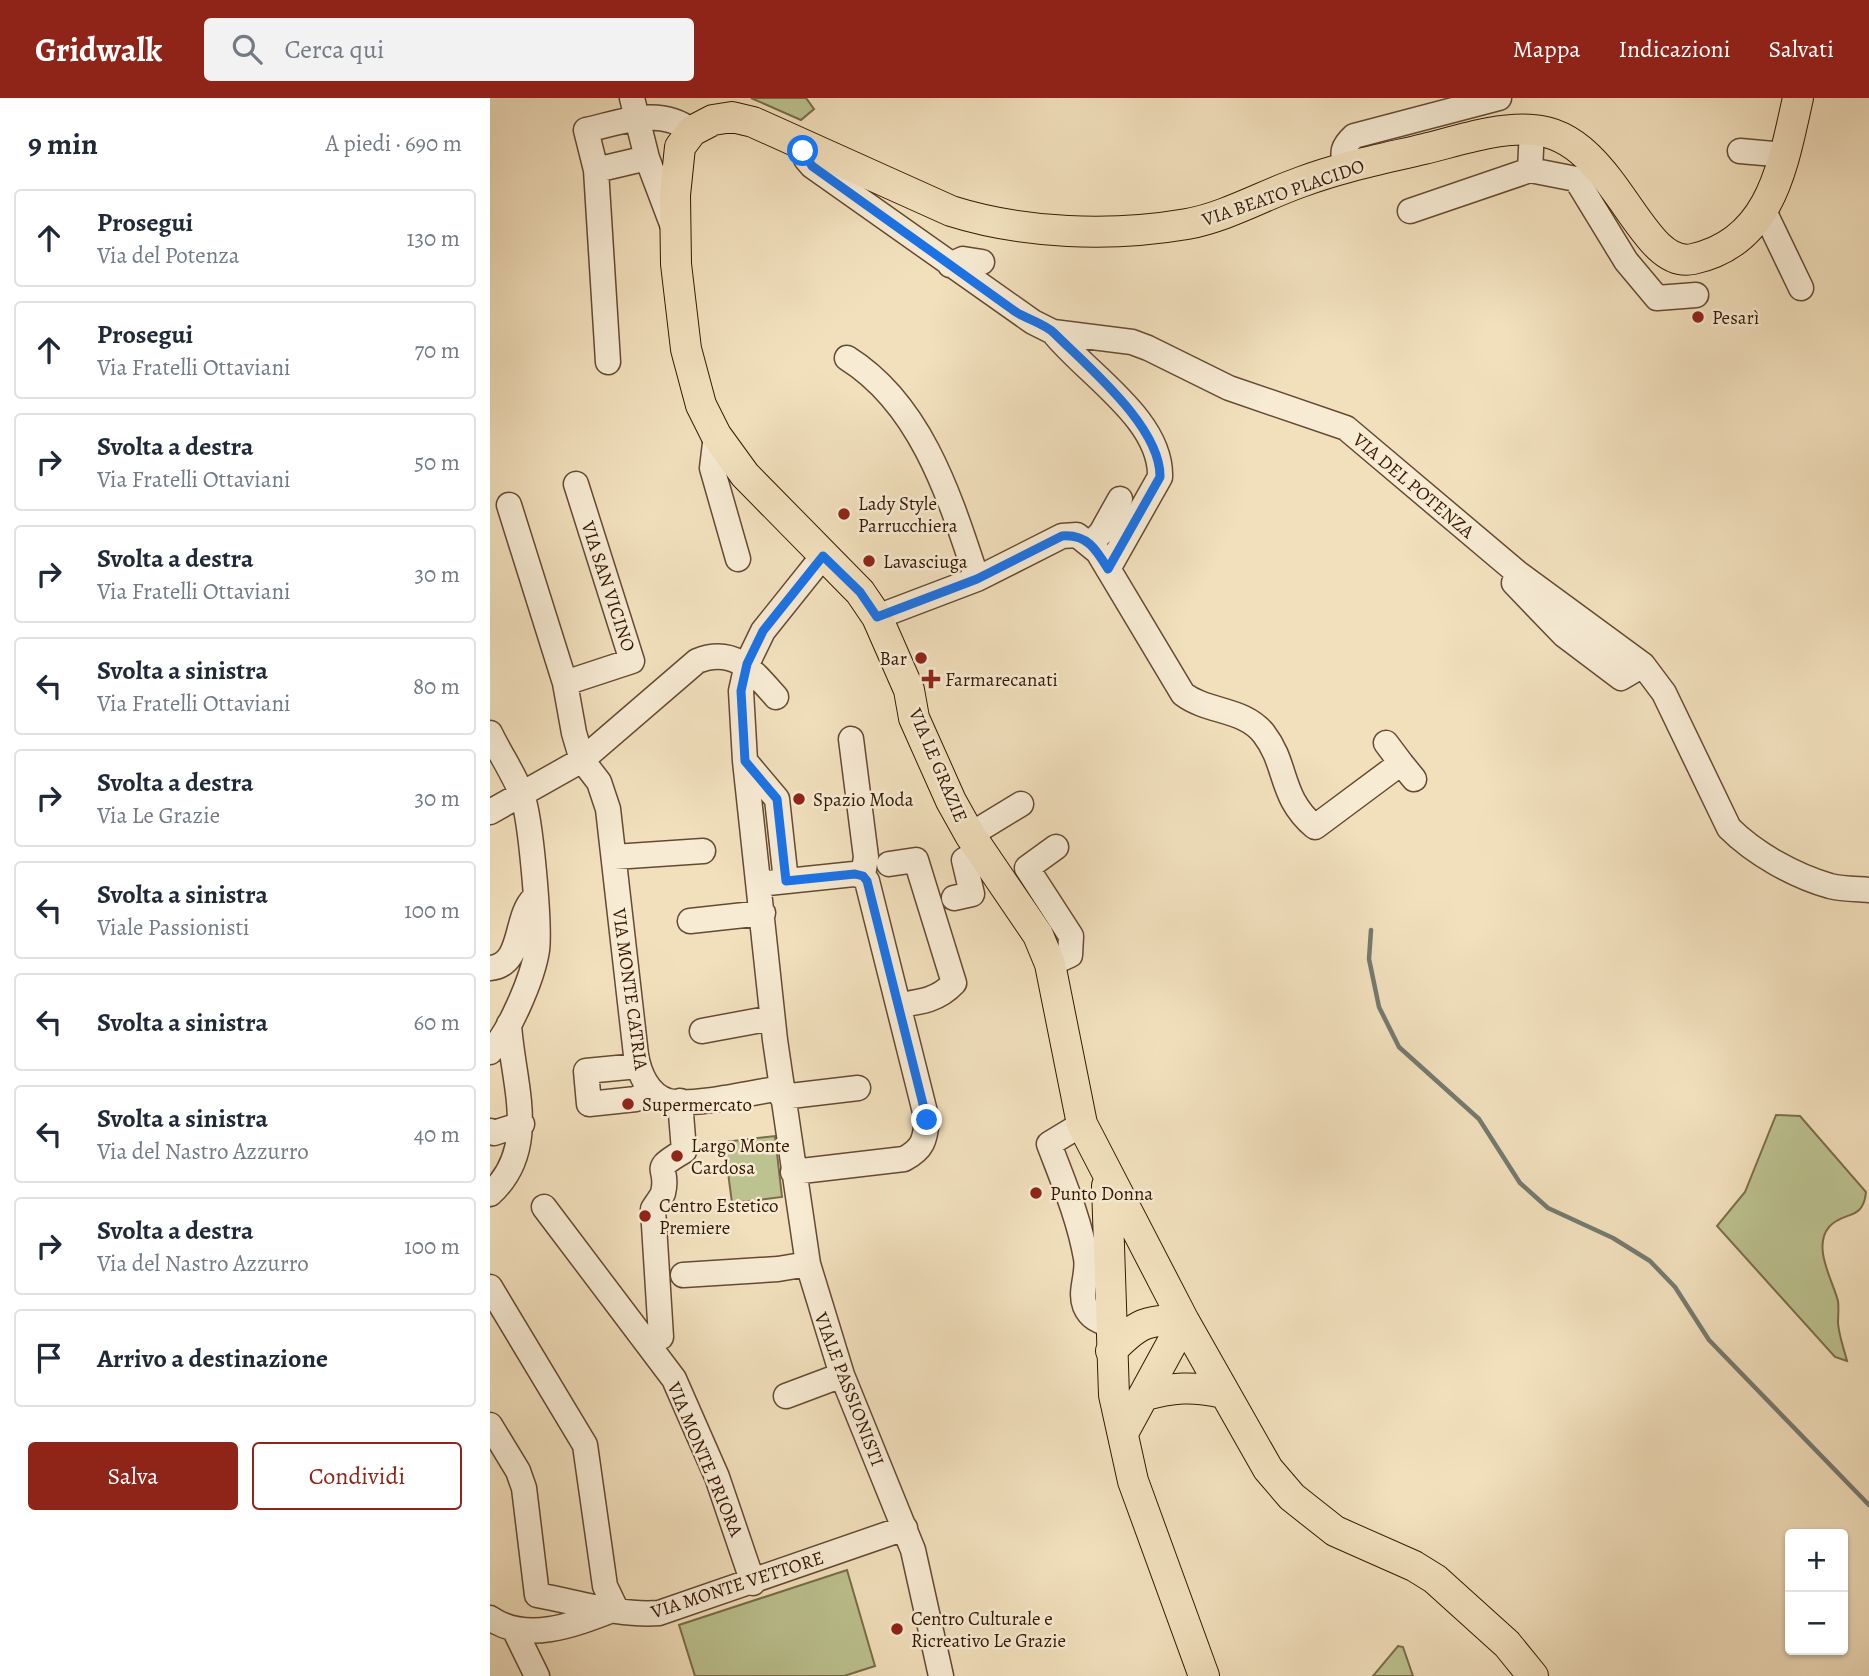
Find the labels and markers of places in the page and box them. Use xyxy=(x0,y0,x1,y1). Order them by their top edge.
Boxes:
place label: Pesarì xyxy=(1712,305,1759,331)
marker: Pesarì xyxy=(1690,309,1706,325)
place label: Lady Style Parrucchiera xyxy=(858,491,958,539)
marker: Lady Style Parrucchiera xyxy=(836,506,852,522)
place label: Lavasciuga xyxy=(883,549,968,575)
marker: Lavasciuga xyxy=(861,553,877,569)
place label: Bar xyxy=(880,646,907,672)
marker: Bar xyxy=(913,650,929,666)
place label: Farmarecanati xyxy=(945,667,1058,693)
marker: Farmarecanati xyxy=(923,671,939,687)
place label: Spazio Moda xyxy=(813,787,914,813)
marker: Spazio Moda xyxy=(791,791,807,807)
place label: Supermercato xyxy=(642,1092,752,1118)
marker: Supermercato xyxy=(620,1096,636,1112)
place label: Largo Monte Cardosa xyxy=(691,1133,790,1181)
marker: Largo Monte Cardosa xyxy=(669,1148,685,1164)
place label: Punto Donna xyxy=(1050,1181,1153,1207)
marker: Punto Donna xyxy=(1028,1185,1044,1201)
place label: Centro Estetico Premiere xyxy=(659,1193,779,1241)
marker: Centro Estetico Premiere xyxy=(637,1208,653,1224)
place label: Centro Culturale e Ricreativo Le Grazie xyxy=(911,1606,1066,1654)
marker: Centro Culturale e Ricreativo Le Grazie xyxy=(889,1621,905,1637)

